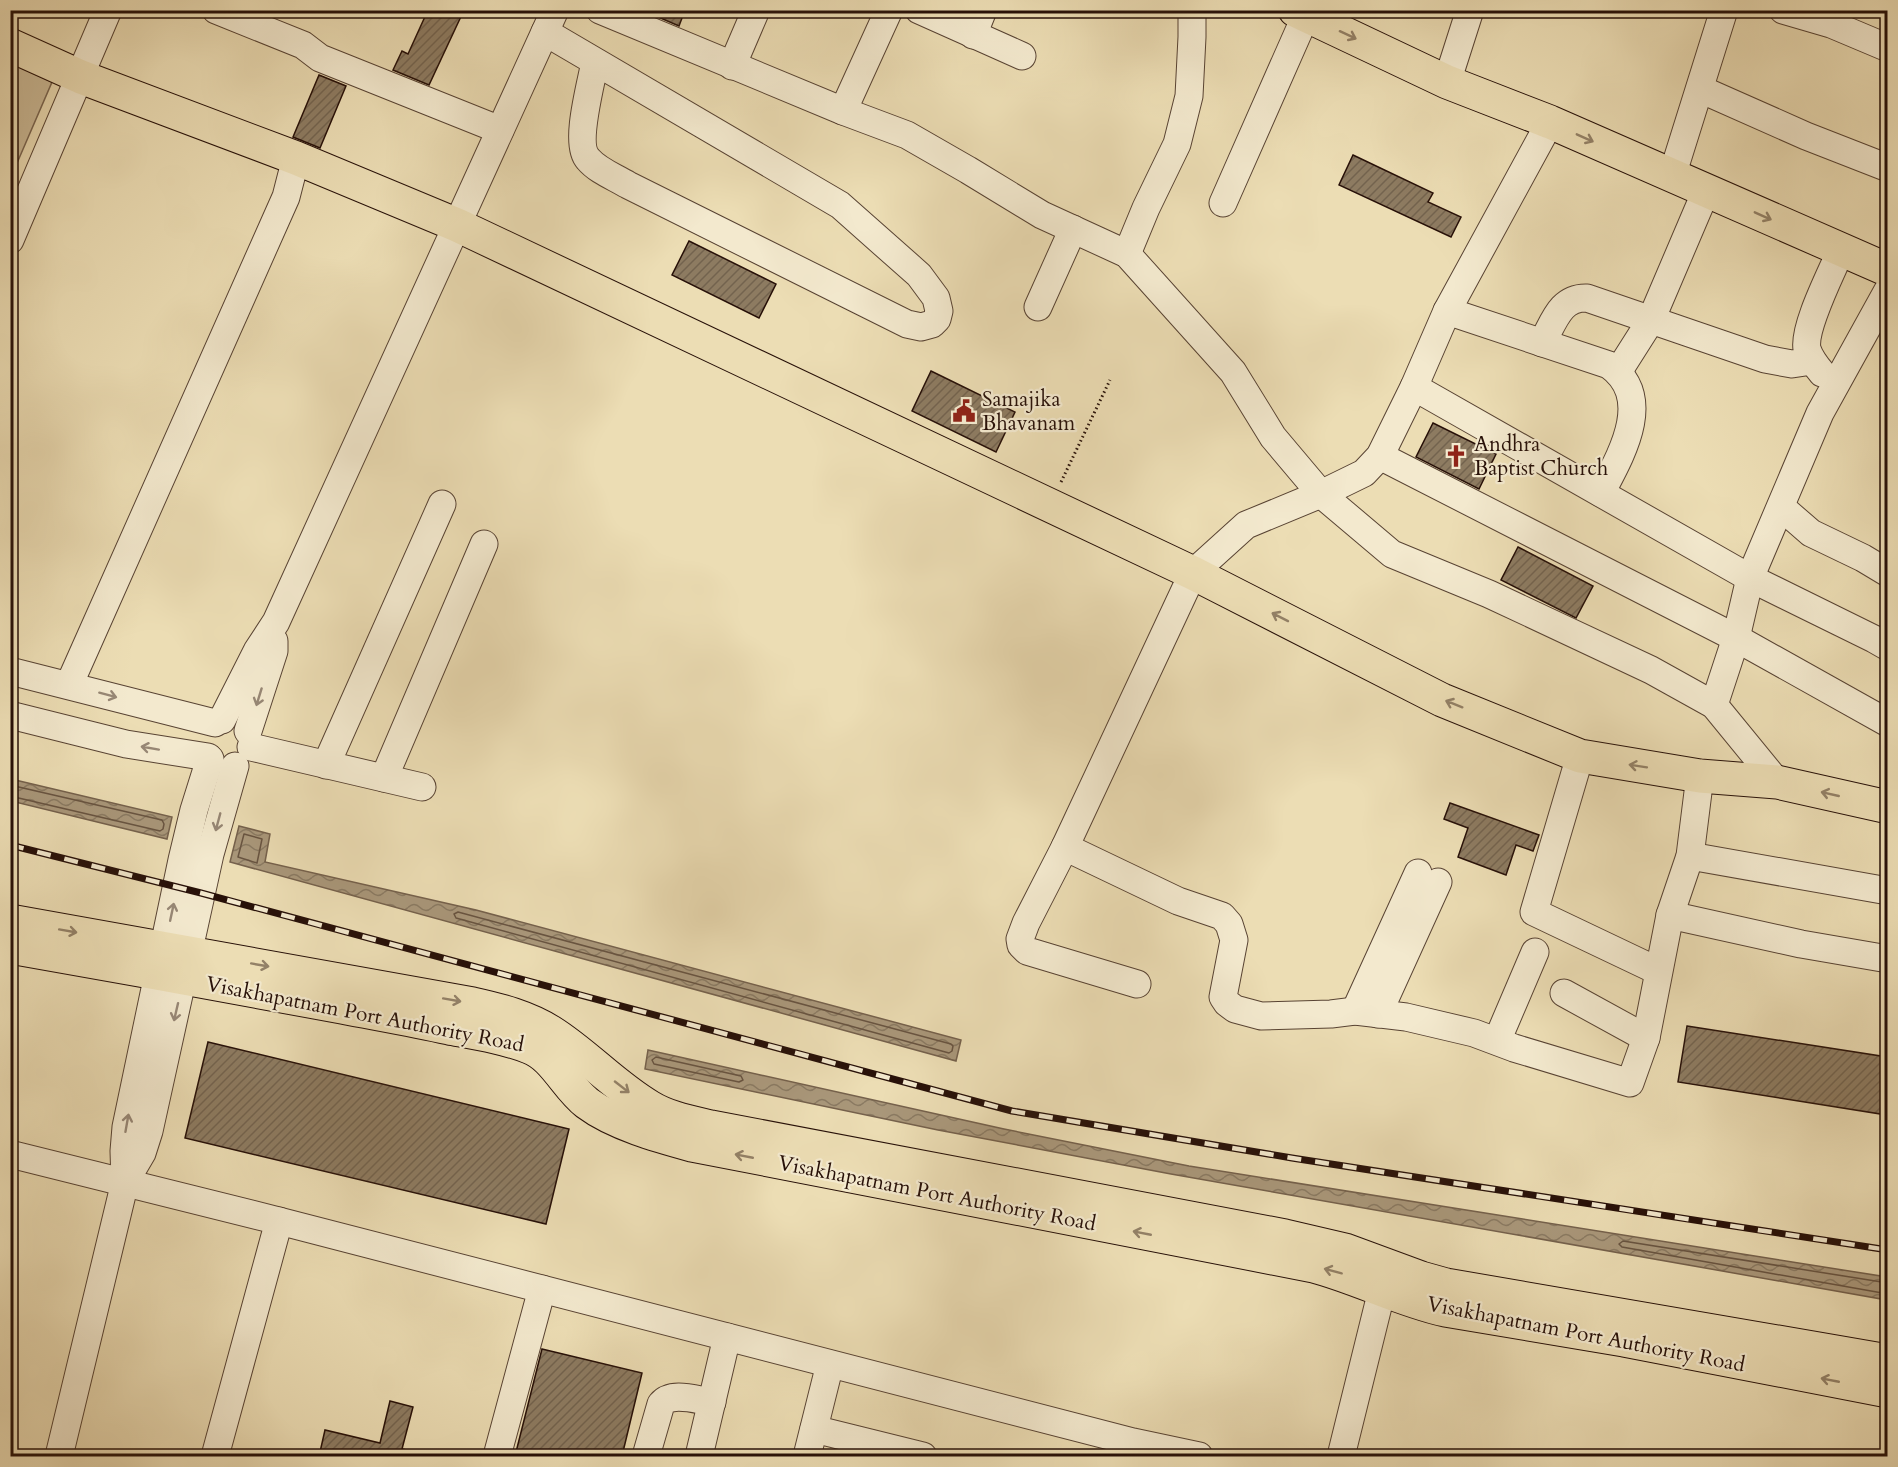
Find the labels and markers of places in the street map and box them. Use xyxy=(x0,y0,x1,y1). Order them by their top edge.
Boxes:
place label: Samajika Bhavanam xyxy=(982,385,1076,438)
public building icon: Samajika Bhavanam xyxy=(951,398,977,424)
place label: Andhra Baptist Church xyxy=(1474,430,1609,483)
church icon: Andhra Baptist Church xyxy=(1443,443,1469,469)

